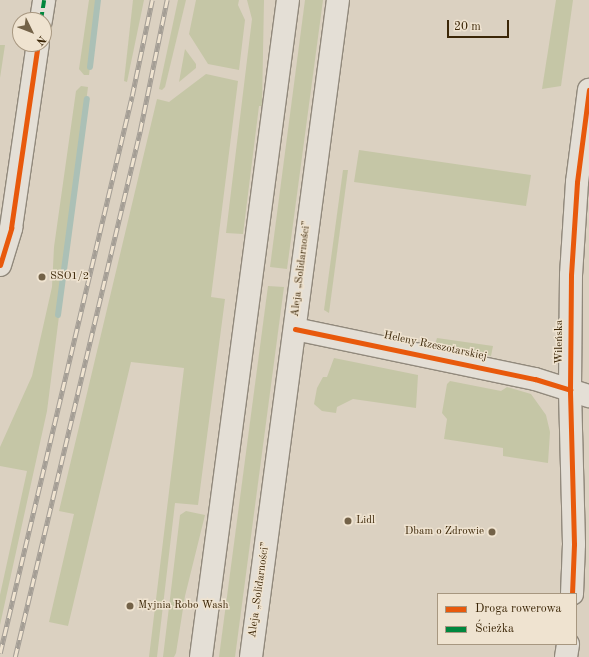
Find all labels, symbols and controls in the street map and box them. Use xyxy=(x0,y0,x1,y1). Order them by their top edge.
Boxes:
north arrow xyxy=(12,12,52,52)
scale bar xyxy=(449,12,511,38)
text: 20 m xyxy=(454,21,481,33)
text: N xyxy=(34,33,47,47)
street label: Aleja „Solidarności” xyxy=(290,220,314,318)
place label: SSO1/2 xyxy=(50,270,89,284)
marker: SSO1/2 xyxy=(37,272,47,282)
street label: Wileńska xyxy=(553,320,567,364)
street label: Heleny Rzeszotarskiej xyxy=(382,330,488,364)
place label: Lidl xyxy=(356,514,375,528)
marker: Lidl xyxy=(343,516,353,526)
place label: Dbam o Zdrowie xyxy=(405,525,484,539)
marker: Dbam o Zdrowie xyxy=(487,527,497,537)
street label: Aleja „Solidarności” xyxy=(247,541,273,639)
legend xyxy=(437,593,577,645)
place label: Myjnia Robo Wash xyxy=(138,599,229,613)
marker: Myjnia Robo Wash xyxy=(125,601,135,611)
text: Droga rowerowa xyxy=(475,603,561,615)
text: Ścieżka xyxy=(475,623,514,635)

